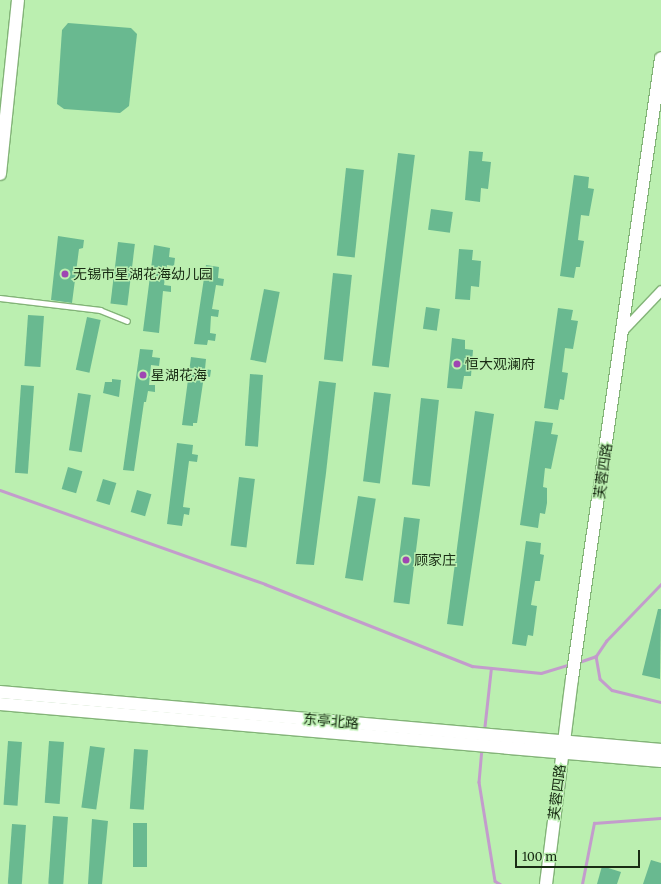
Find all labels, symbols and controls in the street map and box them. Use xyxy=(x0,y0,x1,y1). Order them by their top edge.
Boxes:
place label: 无锡市星湖花海幼儿园 xyxy=(73,266,213,282)
marker: 无锡市星湖花海幼儿园 xyxy=(60,269,70,279)
place label: 恒大观澜府 xyxy=(465,356,535,372)
marker: 恒大观澜府 xyxy=(452,359,462,369)
place label: 星湖花海 xyxy=(151,367,207,383)
marker: 星湖花海 xyxy=(138,370,148,380)
street label: 芙蓉四路 xyxy=(591,442,615,500)
place label: 顾家庄 xyxy=(414,552,456,568)
marker: 顾家庄 xyxy=(401,555,411,565)
street label: 东亭北路 xyxy=(302,710,360,732)
street label: 芙蓉四路 xyxy=(545,763,569,821)
scale bar xyxy=(517,842,642,868)
text: 100 m xyxy=(522,849,557,864)

